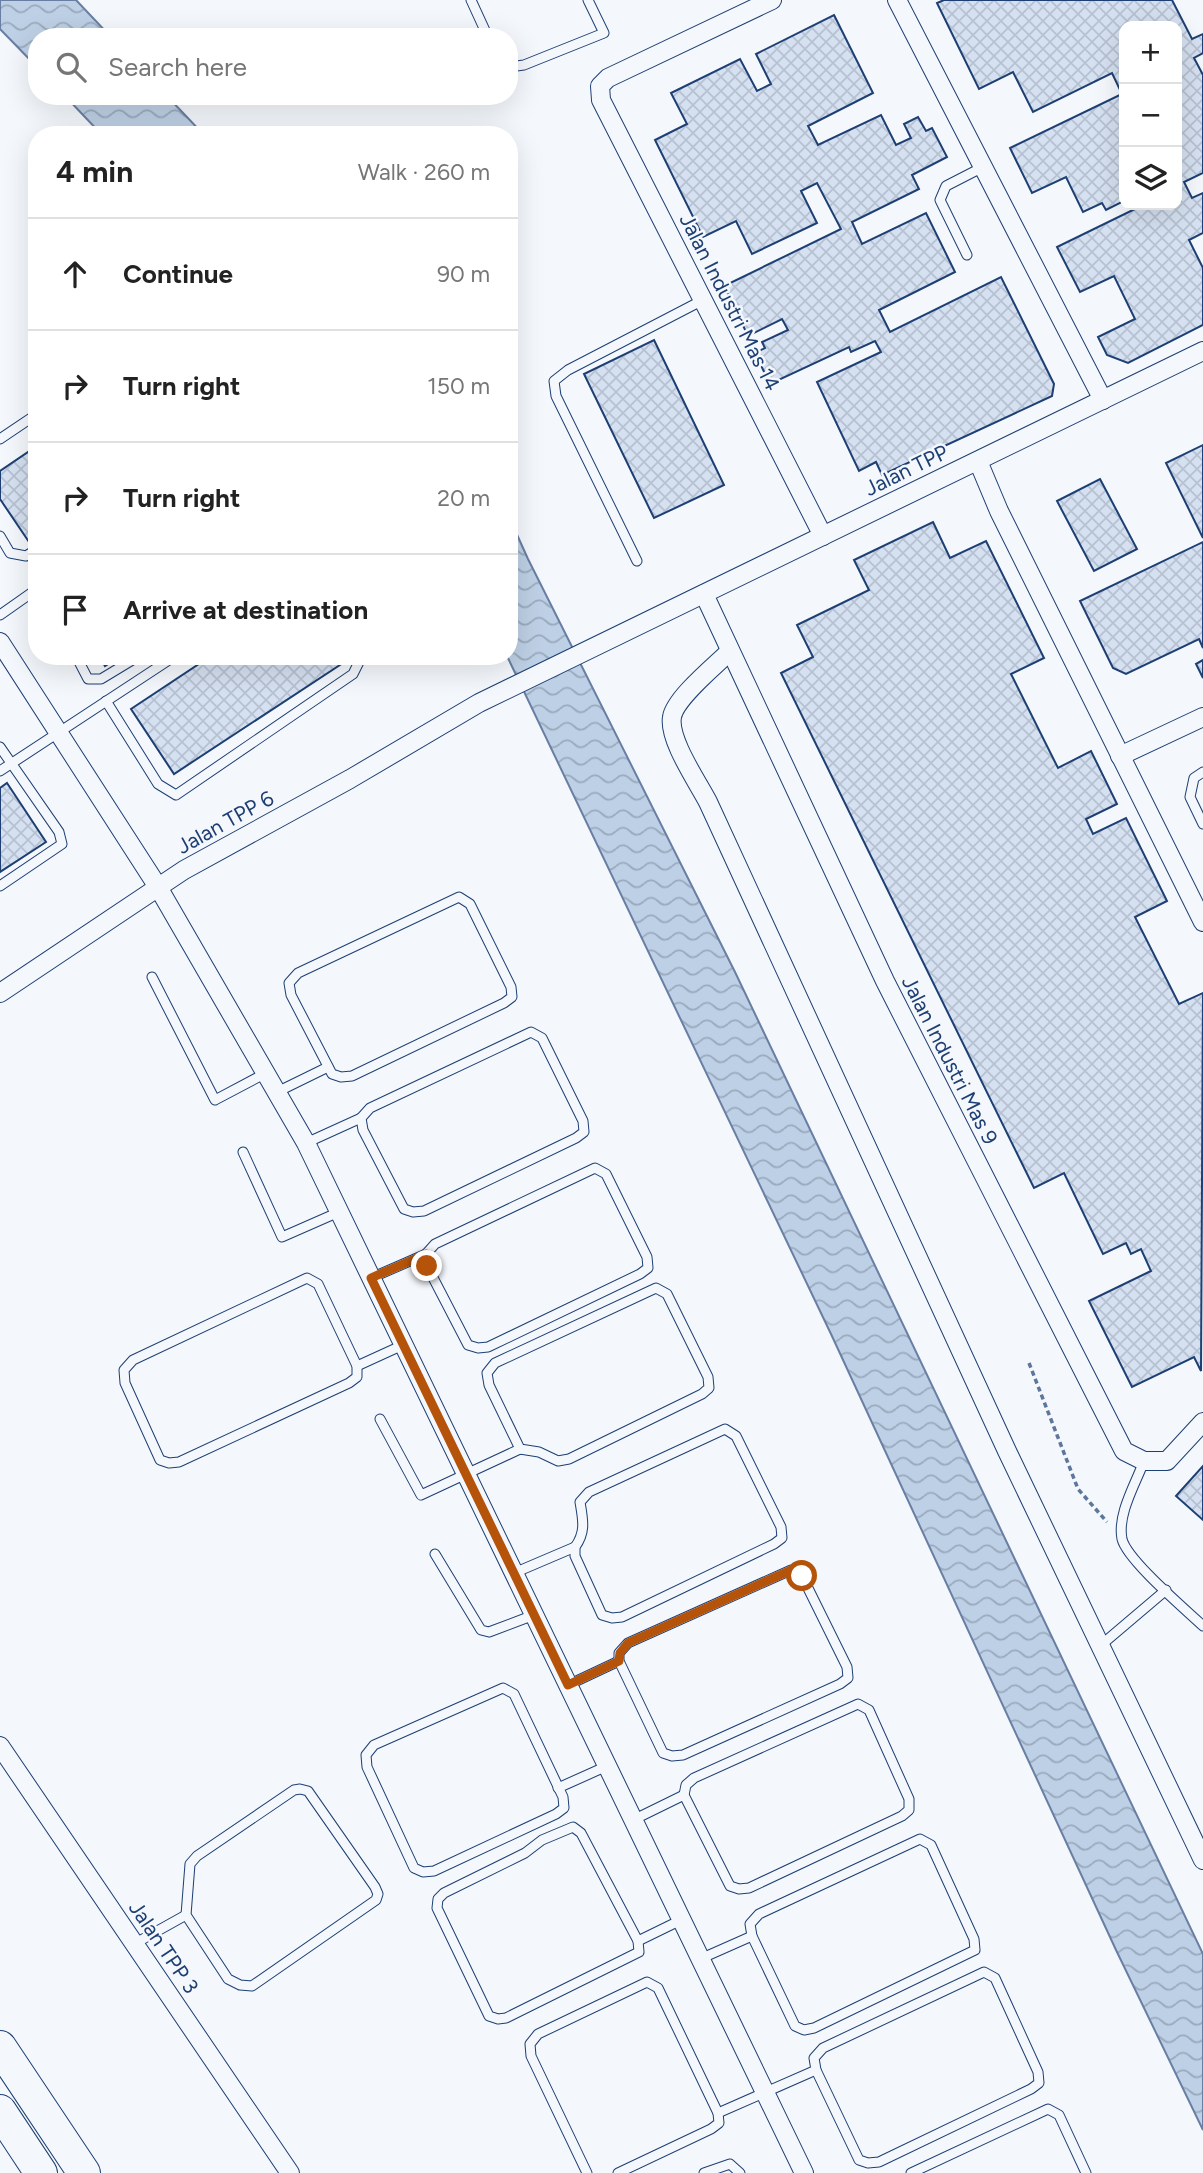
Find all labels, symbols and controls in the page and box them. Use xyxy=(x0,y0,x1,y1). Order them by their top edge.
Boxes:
map controls xyxy=(1119,21,1182,210)
button: + xyxy=(1119,21,1182,84)
search box xyxy=(28,28,518,105)
icon: search xyxy=(52,48,90,86)
text: Search here xyxy=(108,51,247,83)
button: − xyxy=(1119,84,1182,147)
button: layers xyxy=(1119,147,1182,210)
text: 4 min xyxy=(56,153,133,190)
text: Walk · 260 m xyxy=(358,158,490,186)
street label: Jalan Industri Mas 14 xyxy=(675,209,785,395)
icon: ahead xyxy=(56,255,94,293)
text: Continue xyxy=(123,258,233,290)
text: 90 m xyxy=(437,260,490,288)
icon: right xyxy=(56,367,94,405)
text: Turn right xyxy=(123,370,240,402)
text: 150 m xyxy=(427,372,490,400)
street label: Jalan TPP xyxy=(860,439,952,501)
icon: right xyxy=(56,479,94,517)
text: Turn right xyxy=(123,482,240,514)
text: 20 m xyxy=(437,484,490,512)
icon: arrive xyxy=(56,591,94,629)
text: Arrive at destination xyxy=(123,594,368,626)
street label: Jalan TPP 6 xyxy=(172,785,278,859)
street label: Jalan Industri Mas 9 xyxy=(897,972,1003,1148)
route end xyxy=(411,1250,442,1281)
route start xyxy=(786,1560,817,1591)
street label: Jalan TPP 3 xyxy=(124,1896,204,1998)

